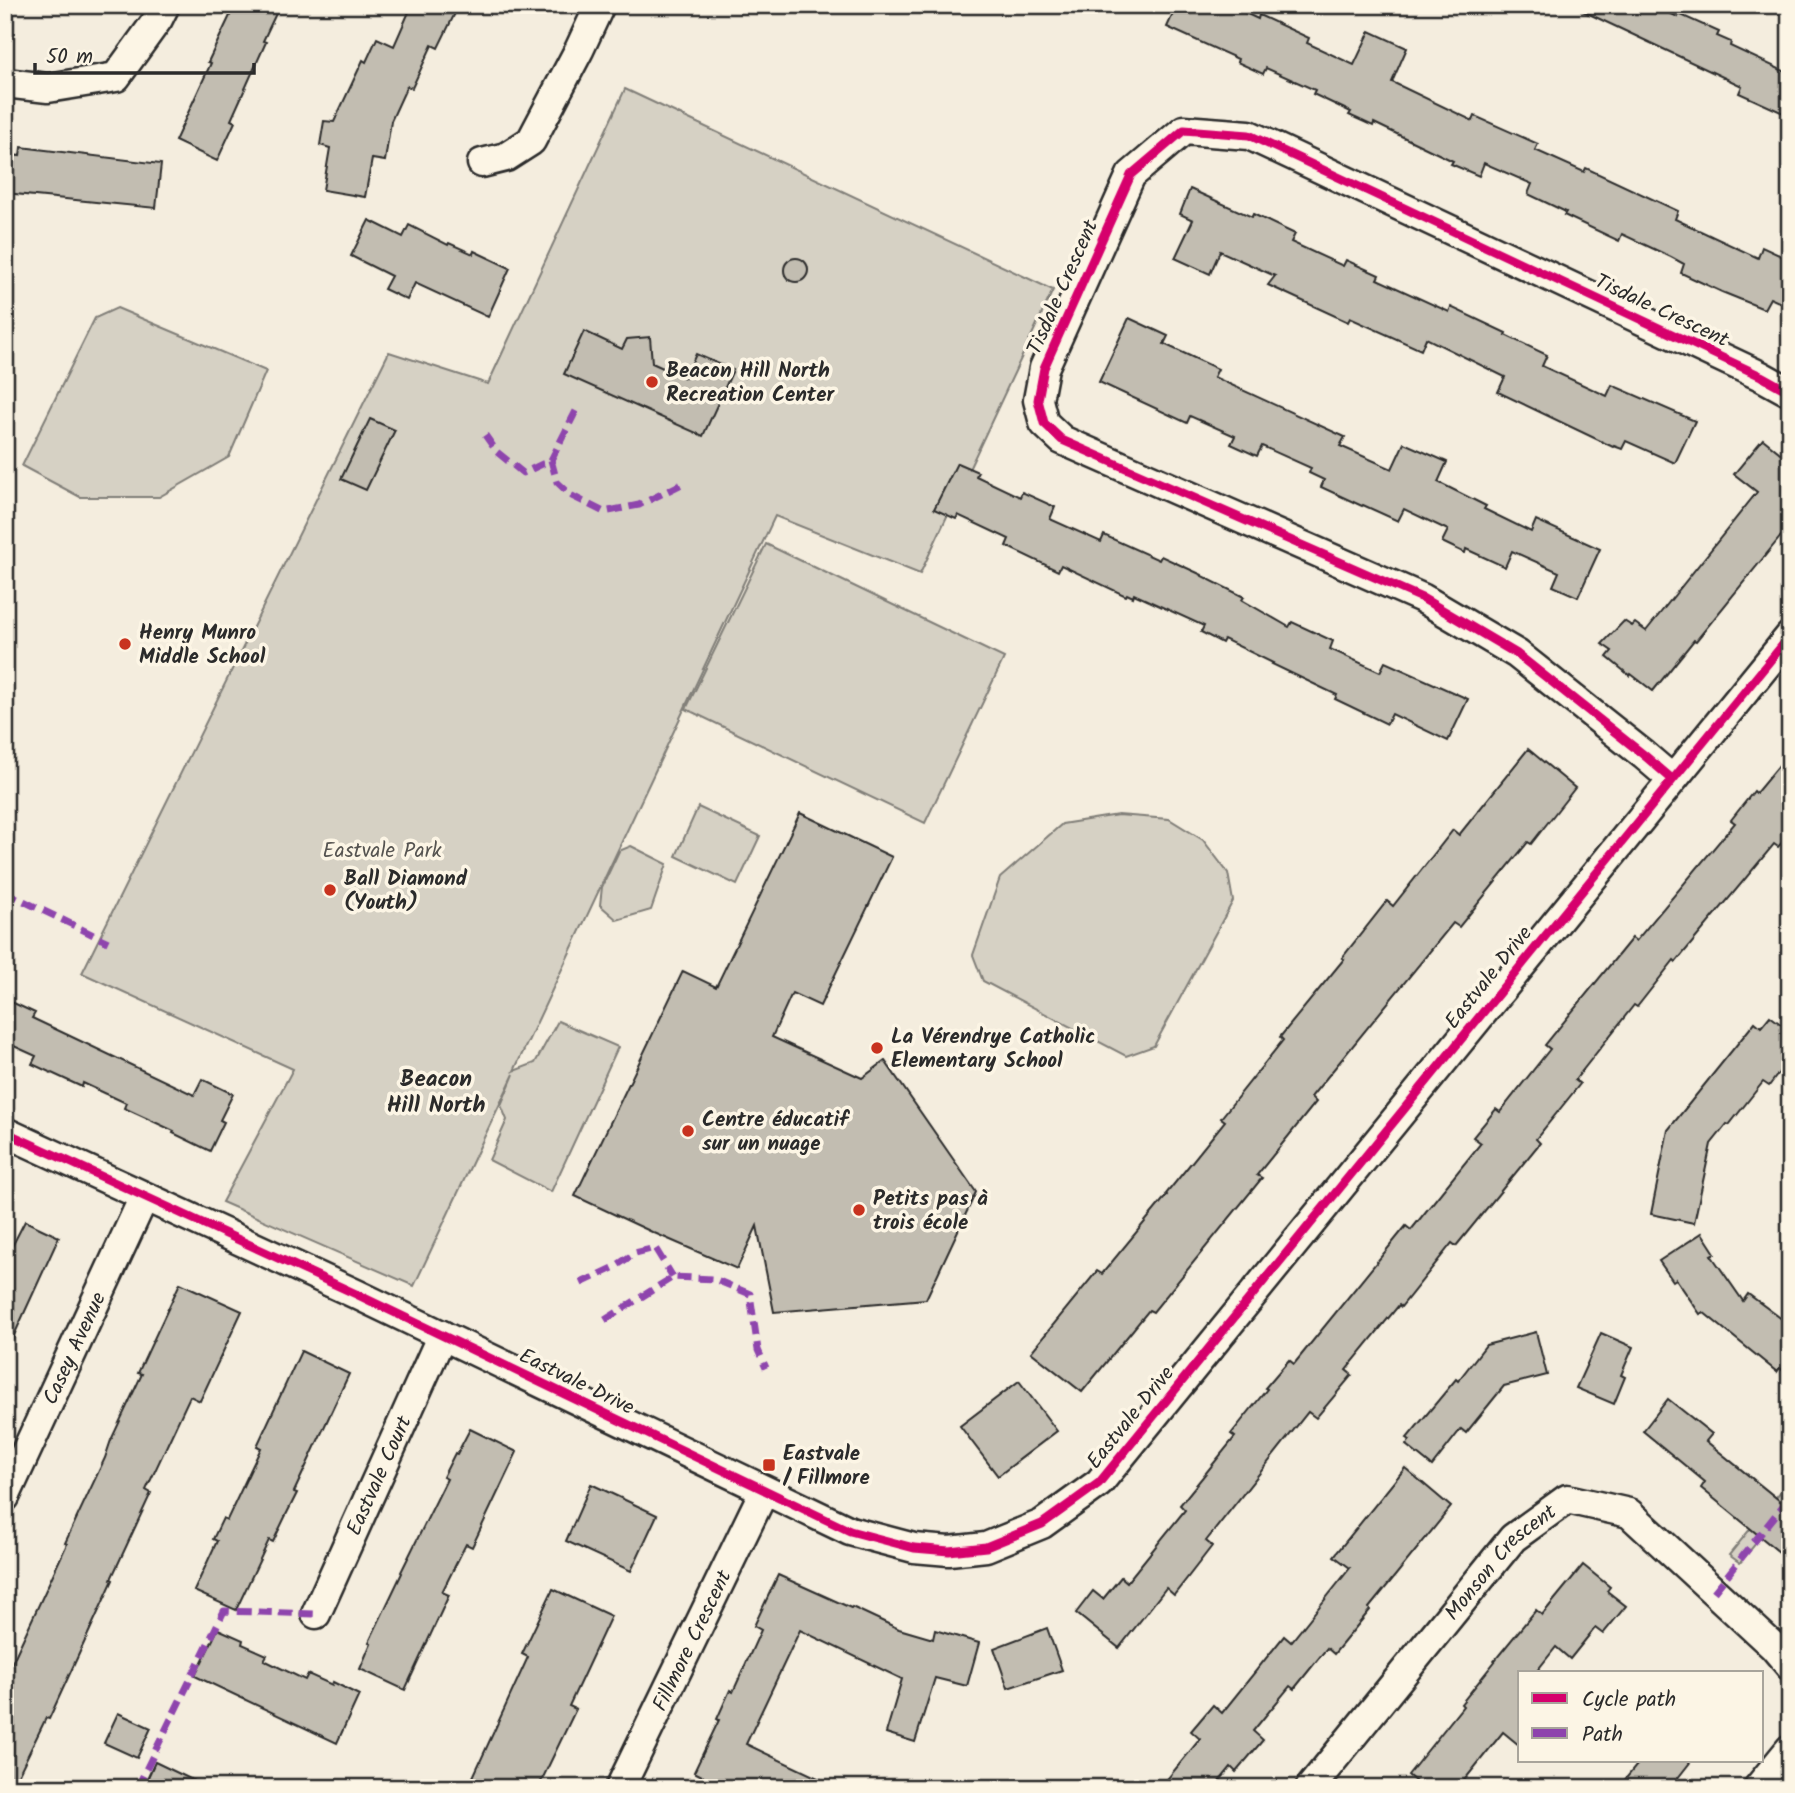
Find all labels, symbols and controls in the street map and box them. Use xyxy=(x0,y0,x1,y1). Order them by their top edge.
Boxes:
scale bar xyxy=(35,32,254,76)
text: 50 m xyxy=(46,41,93,74)
street label: Tisdale Crescent xyxy=(1019,214,1108,360)
street label: Tisdale Crescent xyxy=(1589,266,1735,357)
place label: Beacon Hill North Recreation Center xyxy=(666,355,835,412)
marker: Beacon Hill North Recreation Center xyxy=(644,374,660,390)
place label: Henry Munro Middle School xyxy=(139,617,266,674)
marker: Henry Munro Middle School xyxy=(117,636,133,652)
park label: Eastvale Park xyxy=(323,835,442,868)
place label: Ball Diamond (Youth) xyxy=(344,863,468,920)
marker: Ball Diamond (Youth) xyxy=(322,882,338,898)
street label: Eastvale Drive xyxy=(1437,919,1542,1037)
place label: La Vérendrye Catholic Elementary School xyxy=(891,1021,1095,1078)
marker: La Vérendrye Catholic Elementary School xyxy=(869,1040,885,1056)
district label: Beacon Hill North xyxy=(387,1062,485,1124)
place label: Centre éducatif sur un nuage xyxy=(702,1104,850,1161)
marker: Centre éducatif sur un nuage xyxy=(680,1123,696,1139)
place label: Petits pas à trois école xyxy=(873,1183,988,1240)
marker: Petits pas à trois école xyxy=(851,1202,867,1218)
street label: Casey Avenue xyxy=(35,1286,116,1411)
street label: Eastvale Drive xyxy=(513,1340,640,1425)
street label: Eastvale Drive xyxy=(1079,1359,1184,1477)
street label: Eastvale Court xyxy=(338,1410,422,1541)
place label: Eastvale / Fillmore xyxy=(782,1438,870,1495)
marker: Eastvale / Fillmore xyxy=(761,1457,777,1473)
street label: Monson Crescent xyxy=(1437,1496,1565,1628)
street label: Fillmore Crescent xyxy=(645,1564,742,1717)
legend xyxy=(1518,1671,1764,1762)
text: Cycle path xyxy=(1582,1684,1676,1717)
text: Path xyxy=(1582,1719,1623,1752)

